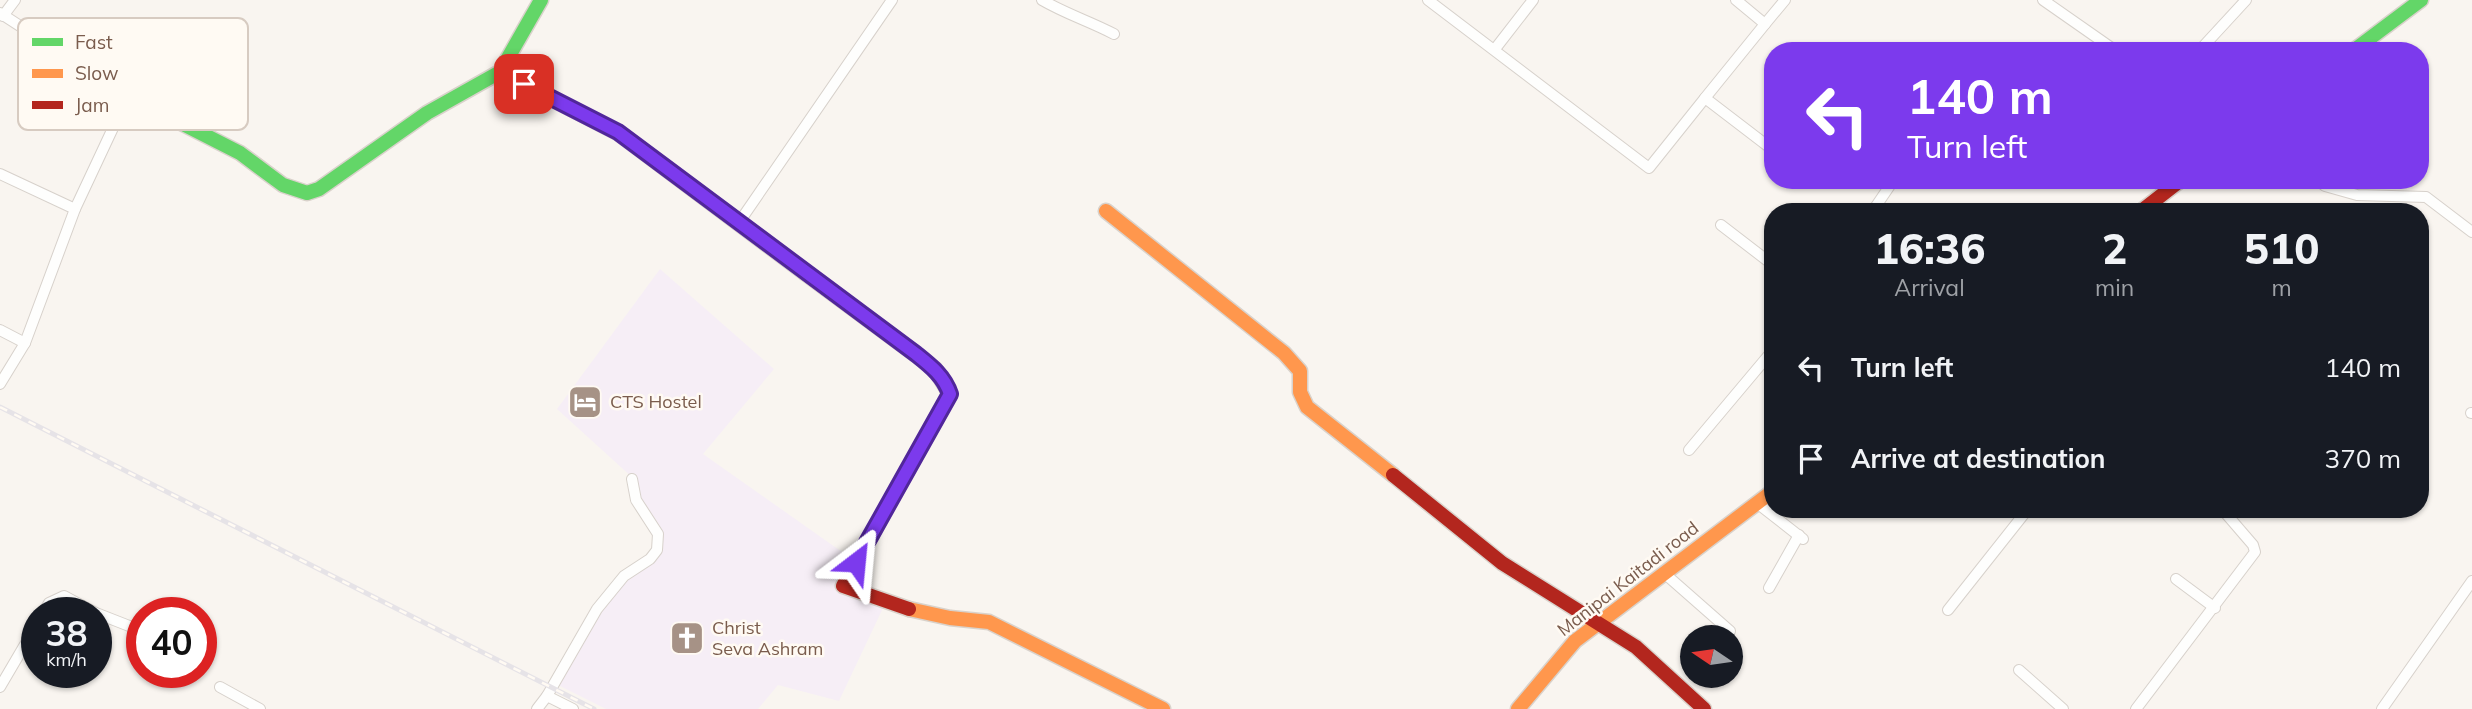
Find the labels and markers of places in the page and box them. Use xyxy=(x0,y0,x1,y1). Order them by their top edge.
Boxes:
pin xyxy=(494,54,554,114)
hotel icon: CTS Hostel xyxy=(566,383,604,421)
place label: CTS Hostel xyxy=(610,390,702,413)
place label: Christ Seva Ashram xyxy=(712,616,823,660)
church icon: Christ Seva Ashram xyxy=(668,619,706,657)

